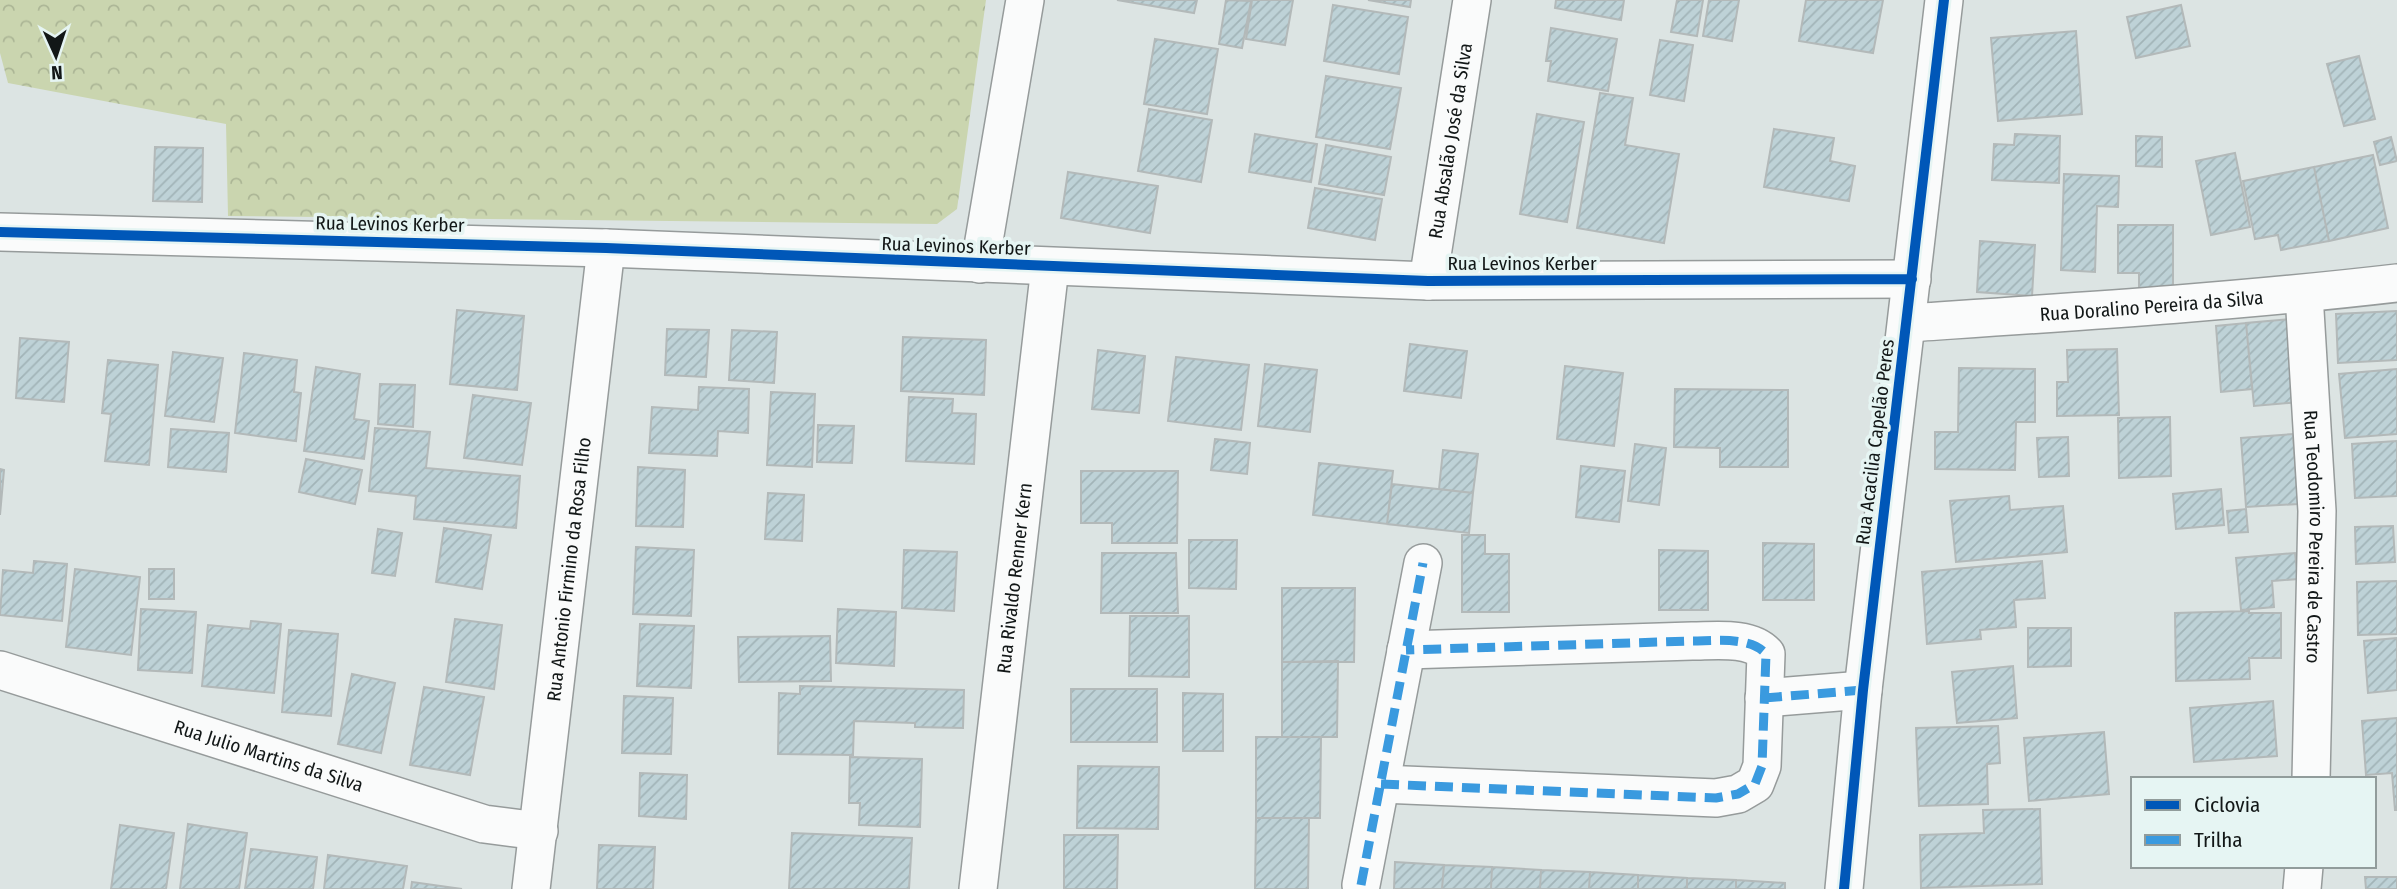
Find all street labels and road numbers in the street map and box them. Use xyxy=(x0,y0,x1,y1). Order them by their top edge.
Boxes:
street label: Rua Absalão José da Silva xyxy=(1423,41,1477,240)
street label: Rua Levinos Kerber xyxy=(315,211,465,237)
street label: Rua Levinos Kerber xyxy=(881,232,1031,260)
street label: Rua Levinos Kerber xyxy=(1447,252,1597,275)
street label: Rua Doralino Pereira da Silva xyxy=(2039,285,2264,326)
street label: Rua Acacilia Capelão Peres xyxy=(1851,338,1899,546)
street label: Rua Teodomiro Pereira de Castro xyxy=(2299,409,2329,664)
street label: Rua Antonio Firmino da Rosa Filho xyxy=(542,436,595,702)
street label: Rua Rivaldo Renner Kern xyxy=(992,481,1036,675)
street label: Rua Julio Martins da Silva xyxy=(171,715,366,796)

